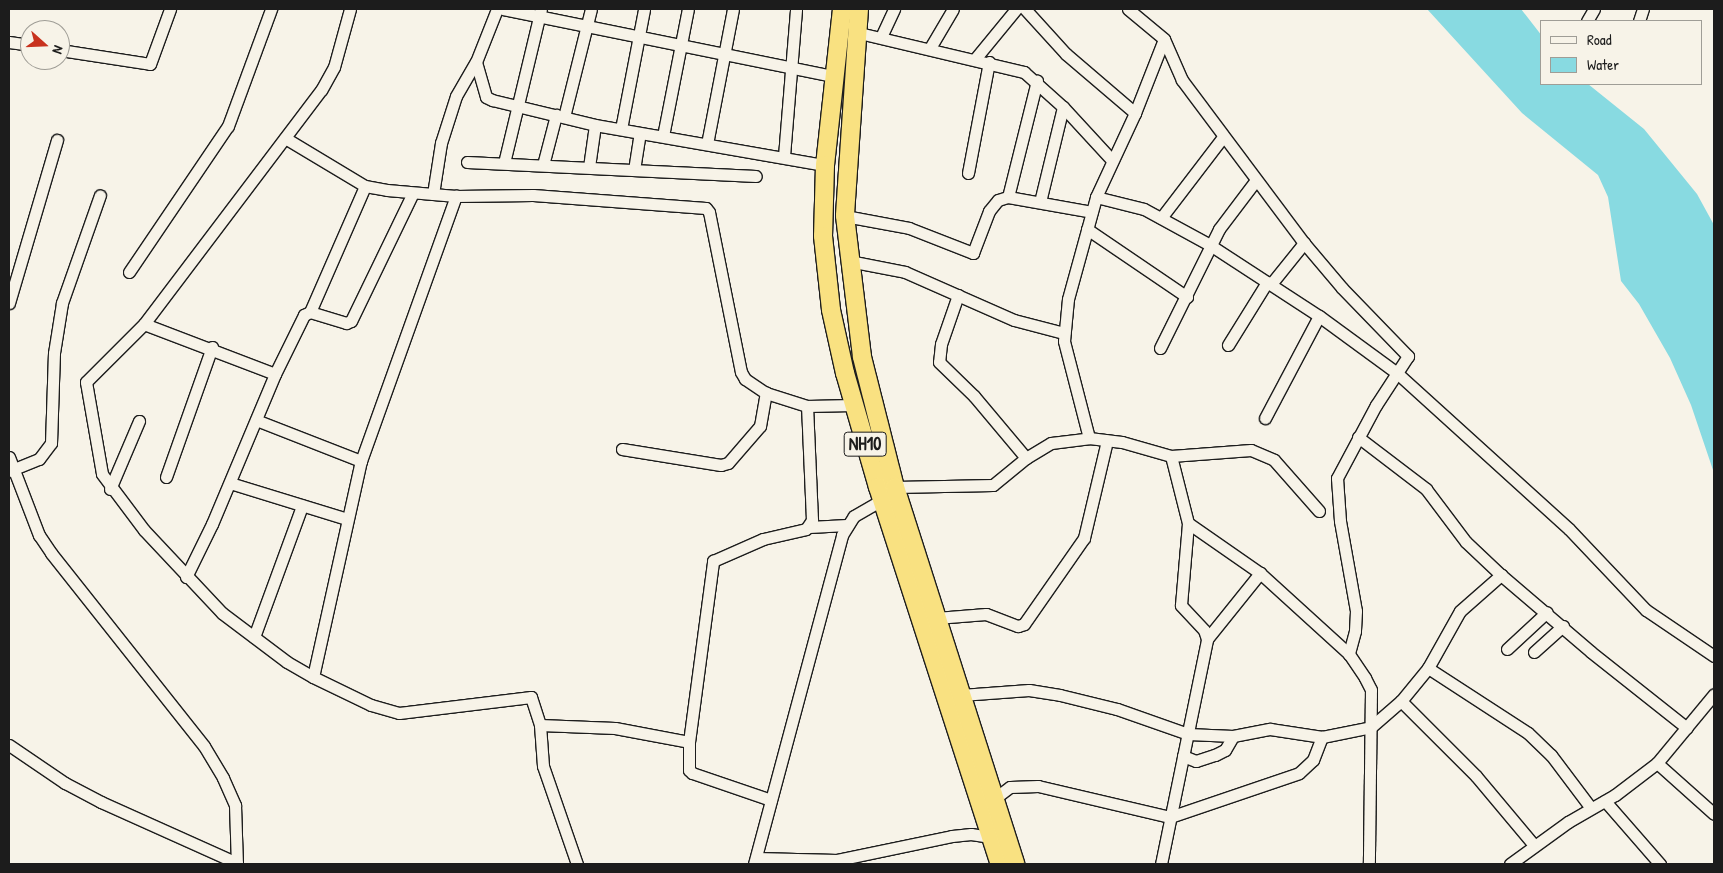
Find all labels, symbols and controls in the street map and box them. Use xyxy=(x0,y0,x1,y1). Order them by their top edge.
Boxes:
north arrow xyxy=(20,20,70,70)
legend xyxy=(1540,20,1703,85)
text: Road xyxy=(1587,29,1612,50)
text: N xyxy=(48,43,69,57)
text: Water xyxy=(1587,54,1619,75)
road number: NH10 xyxy=(842,428,888,459)

